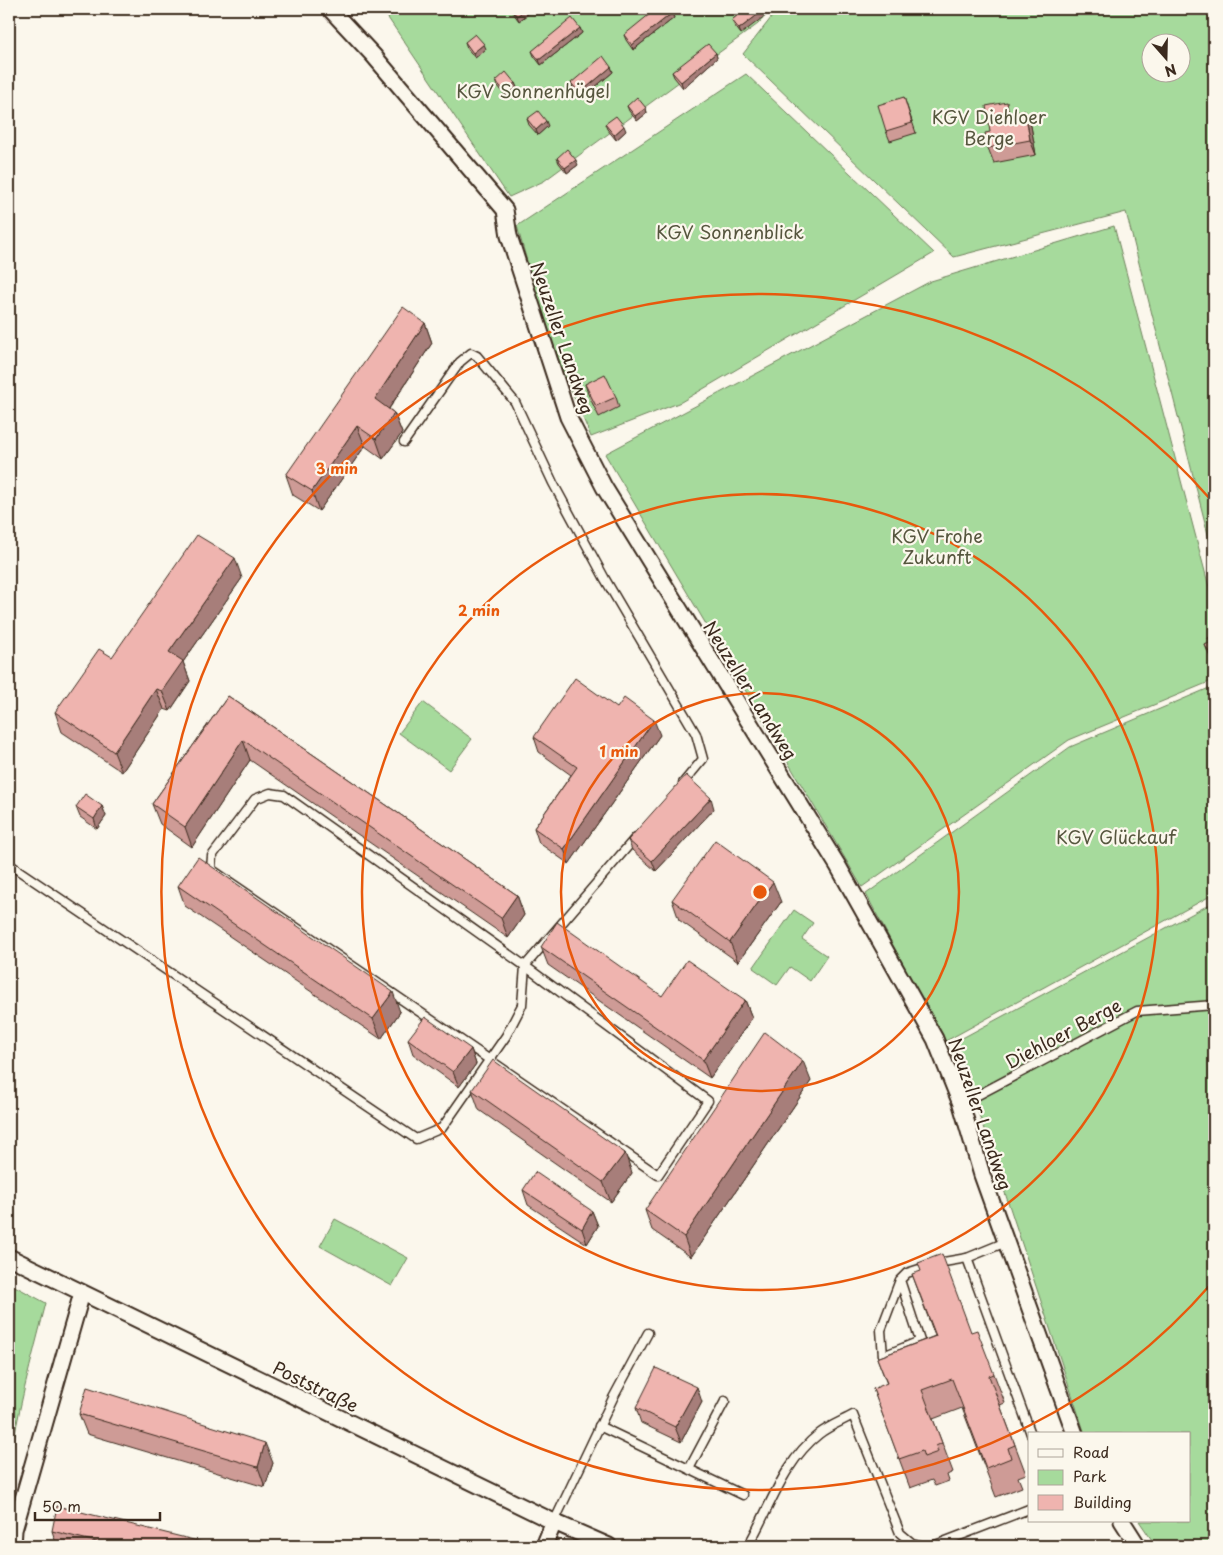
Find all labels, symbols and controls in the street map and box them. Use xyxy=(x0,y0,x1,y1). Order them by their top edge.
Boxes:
north arrow xyxy=(1140,32,1190,82)
text: N xyxy=(1162,59,1179,82)
park label: KGV Sonnenhügel xyxy=(456,77,610,104)
park label: KGV Diehloer Berge xyxy=(932,103,1047,151)
park label: KGV Sonnenblick xyxy=(656,218,804,245)
street label: Neuzeller Landweg xyxy=(524,258,602,418)
text: 3 min xyxy=(316,456,358,479)
park label: KGV Frohe Zukunft xyxy=(891,522,983,570)
text: 2 min xyxy=(458,598,500,621)
street label: Neuzeller Landweg xyxy=(697,615,805,765)
text: 1 min xyxy=(600,739,638,762)
park label: KGV Glückauf xyxy=(1056,823,1178,850)
centre of rings xyxy=(751,883,769,901)
street label: Diehloer Berge xyxy=(1000,991,1126,1075)
street label: Neuzeller Landweg xyxy=(942,1034,1020,1194)
street label: Poststraße xyxy=(269,1354,363,1418)
legend xyxy=(1028,1432,1190,1522)
text: Road xyxy=(1073,1440,1109,1463)
text: Park xyxy=(1073,1464,1107,1487)
scale bar xyxy=(35,1490,160,1522)
text: Building xyxy=(1073,1490,1132,1513)
text: 50 m xyxy=(42,1494,81,1517)

